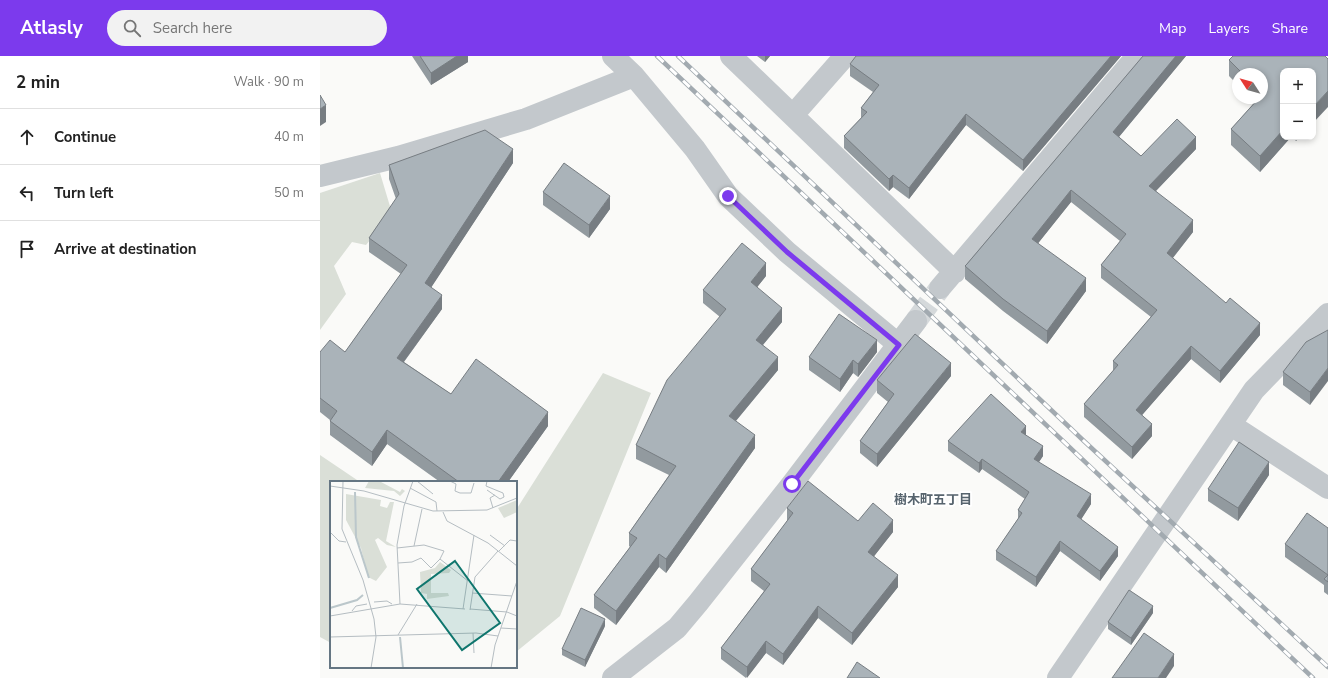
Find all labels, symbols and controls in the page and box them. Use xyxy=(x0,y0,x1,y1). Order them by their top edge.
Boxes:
search box xyxy=(107,10,387,46)
text: Atlasly xyxy=(20,15,83,41)
icon: search xyxy=(121,17,143,39)
text: Search here xyxy=(153,18,232,38)
text: Map xyxy=(1159,19,1186,38)
text: Layers xyxy=(1208,19,1250,38)
text: Share xyxy=(1272,19,1308,38)
north arrow xyxy=(1232,68,1268,104)
map controls xyxy=(1280,68,1316,140)
button: + xyxy=(1280,68,1316,104)
text: 2 min xyxy=(16,71,60,94)
text: Walk · 90 m xyxy=(233,73,304,91)
button: − xyxy=(1280,104,1316,140)
icon: ahead xyxy=(16,126,38,148)
text: Continue xyxy=(54,127,116,147)
text: 40 m xyxy=(274,128,304,146)
icon: left xyxy=(16,182,38,204)
text: Turn left xyxy=(54,183,113,203)
text: 50 m xyxy=(274,184,304,202)
route end xyxy=(719,187,737,205)
icon: arrive xyxy=(16,238,38,260)
text: Arrive at destination xyxy=(54,239,197,259)
route start xyxy=(783,475,801,493)
inset map xyxy=(330,481,517,668)
district label: 樹木町五丁目 xyxy=(894,491,972,509)

